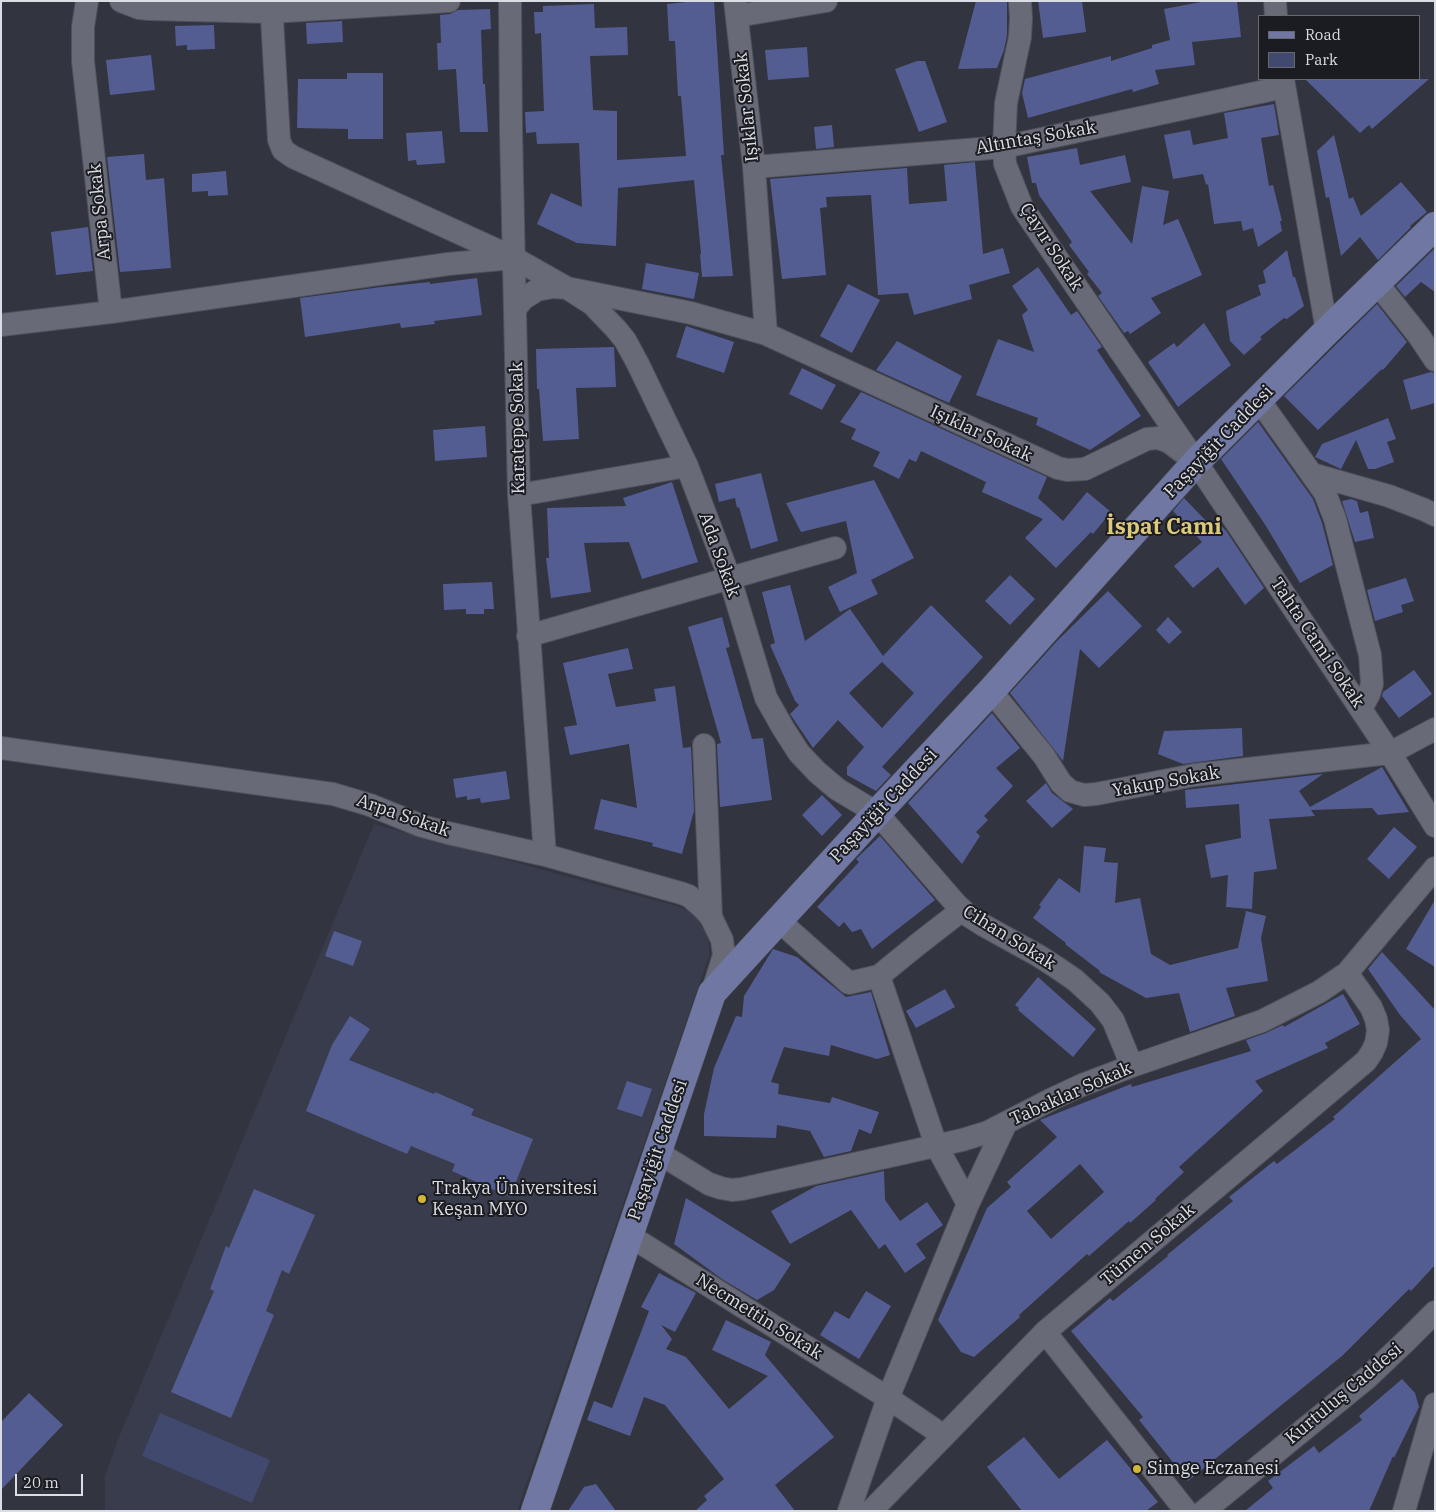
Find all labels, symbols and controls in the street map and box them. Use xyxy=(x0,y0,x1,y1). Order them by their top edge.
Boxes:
legend xyxy=(1258,15,1421,80)
text: Road xyxy=(1305,25,1341,44)
text: Park xyxy=(1305,50,1338,69)
street label: Işıklar Sokak xyxy=(731,51,763,163)
street label: Altıntaş Sokak xyxy=(974,117,1098,159)
street label: Arpa Sokak xyxy=(84,163,116,261)
street label: Çayır Sokak xyxy=(1015,199,1087,295)
street label: Karatepe Sokak xyxy=(506,362,530,494)
street label: Paşayiğit Caddesi xyxy=(1160,381,1278,503)
street label: Işıklar Sokak xyxy=(927,401,1035,467)
street label: Ada Sokak xyxy=(694,510,744,600)
district label: İspat Cami xyxy=(1106,515,1222,541)
street label: Tahta Cami Sokak xyxy=(1265,574,1369,712)
street label: Paşayiğit Caddesi xyxy=(826,745,942,867)
street label: Yakup Sokak xyxy=(1111,762,1221,802)
street label: Arpa Sokak xyxy=(354,790,452,842)
street label: Cihan Sokak xyxy=(958,901,1060,975)
street label: Tabaklar Sokak xyxy=(1007,1058,1135,1130)
street label: Paşayiğit Caddesi xyxy=(624,1077,692,1223)
place label: Trakya Üniversitesi Keşan MYO xyxy=(432,1178,598,1220)
marker: Trakya Üniversitesi Keşan MYO xyxy=(416,1193,428,1205)
street label: Tümen Sokak xyxy=(1096,1199,1200,1291)
street label: Necmettin Sokak xyxy=(692,1269,826,1365)
street label: Kurtuluş Caddesi xyxy=(1281,1339,1407,1449)
place label: Simge Eczanesi xyxy=(1147,1458,1279,1480)
marker: Simge Eczanesi xyxy=(1131,1463,1143,1475)
scale bar xyxy=(18,1464,85,1496)
text: 20 m xyxy=(23,1473,59,1492)

